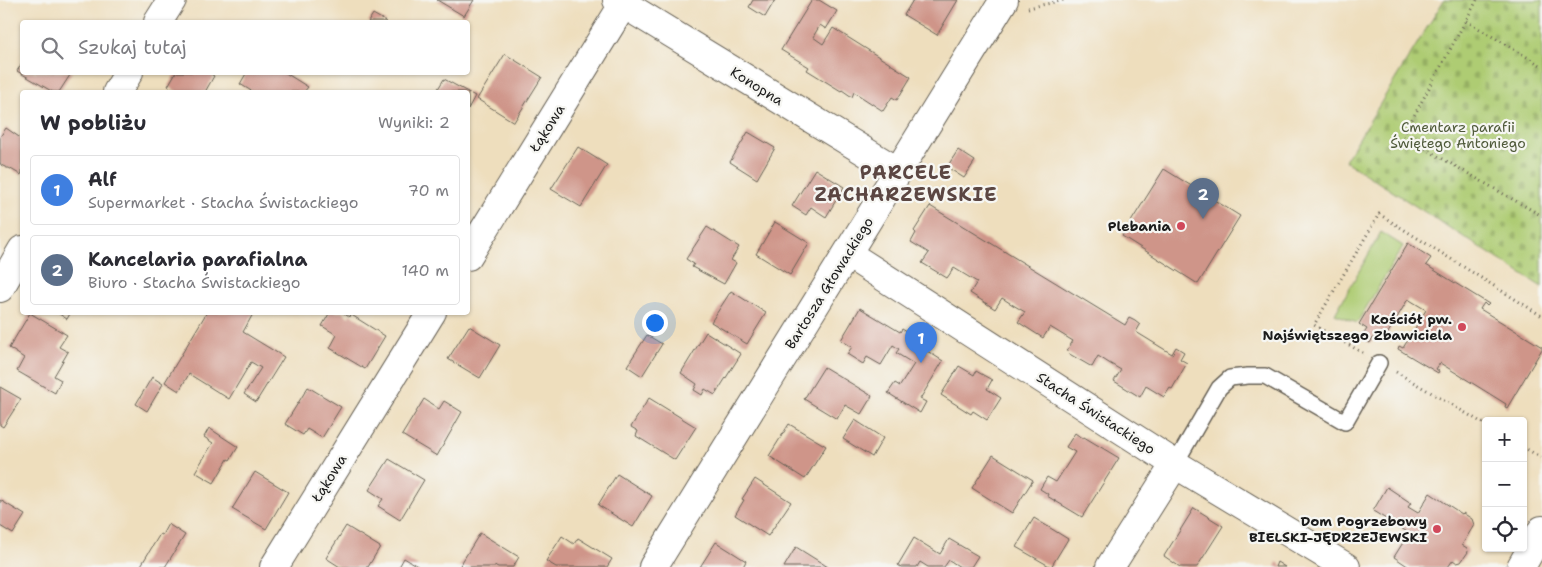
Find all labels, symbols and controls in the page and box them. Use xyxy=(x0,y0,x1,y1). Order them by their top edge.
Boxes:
search box xyxy=(20,20,470,75)
icon: search xyxy=(38,34,66,62)
text: Szukaj tutaj xyxy=(78,35,187,60)
street label: Konopna xyxy=(727,63,787,109)
street label: Łąkowa xyxy=(525,101,569,156)
text: W pobliżu xyxy=(40,109,147,137)
text: Wyniki: 2 xyxy=(378,112,450,133)
park label: Cmentarz parafii Świętego Antoniego xyxy=(1390,118,1526,152)
district label: PARCELE ZACHARZEWSKIE xyxy=(814,160,998,207)
text: Alf xyxy=(88,167,117,192)
pin: 2 xyxy=(1187,178,1219,219)
text: 1 xyxy=(53,180,61,201)
text: 70 m xyxy=(408,180,449,201)
text: Supermarket · Stacha Świstackiego xyxy=(88,192,358,213)
street label: Bartosza Głowackiego xyxy=(781,214,877,352)
place label: Plebania xyxy=(1108,217,1171,235)
marker: Plebania xyxy=(1175,220,1187,232)
text: Kancelaria parafialna xyxy=(88,247,307,272)
text: 2 xyxy=(51,260,63,281)
text: 140 m xyxy=(402,260,449,281)
text: Biuro · Stacha Świstackiego xyxy=(88,272,300,293)
your location xyxy=(642,310,668,336)
place label: Kościół pw. Najświętszego Zbawiciela xyxy=(1262,310,1452,344)
marker: Kościół pw. Najświętszego Zbawiciela xyxy=(1456,321,1468,333)
pin: 1 xyxy=(905,322,937,363)
street label: Stacha Świstackiego xyxy=(1033,368,1159,458)
map controls xyxy=(1482,417,1527,552)
button: + xyxy=(1482,417,1527,462)
street label: Łąkowa xyxy=(307,451,351,506)
button: − xyxy=(1482,462,1527,507)
button: locate xyxy=(1482,507,1527,552)
place label: Dom Pogrzebowy BIELSKI-JĘDRZEJEWSKI xyxy=(1249,512,1427,546)
marker: Dom Pogrzebowy BIELSKI-JĘDRZEJEWSKI xyxy=(1431,523,1443,535)

